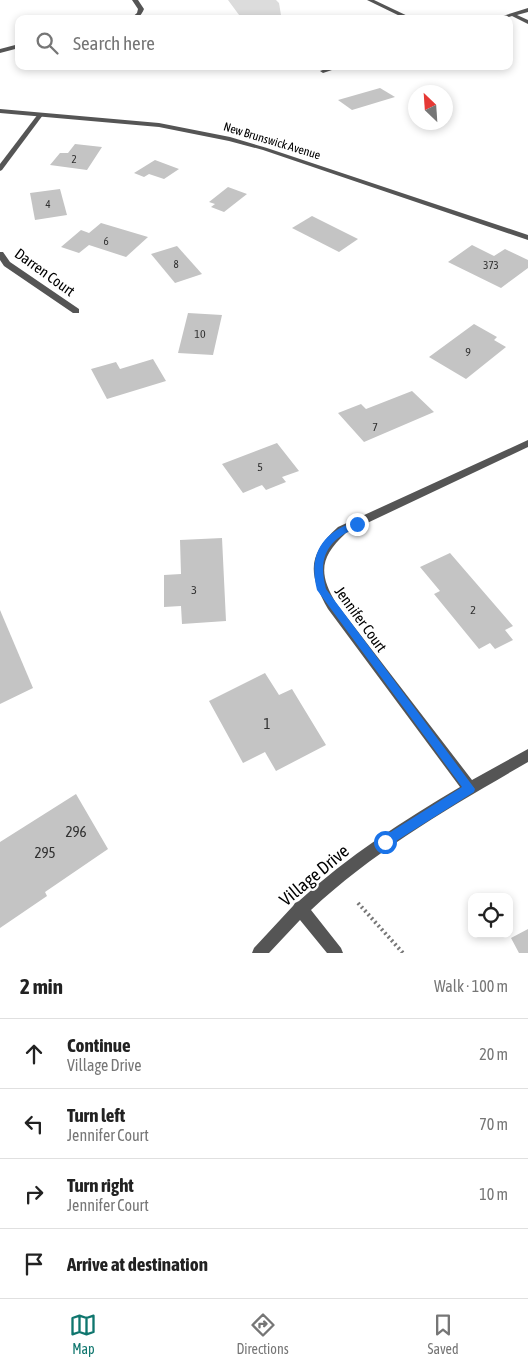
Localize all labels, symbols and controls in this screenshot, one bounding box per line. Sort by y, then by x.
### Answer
search box [15,15,513,70]
icon: search [33,29,61,57]
text: Search here [73,32,155,54]
north arrow [408,85,453,130]
street label: New Brunswick Avenue [222,120,322,162]
house number: 2 [71,153,77,165]
house number: 4 [45,198,51,210]
house number: 6 [103,235,109,247]
street label: Darren Court [12,245,78,299]
house number: 8 [173,258,179,270]
house number: 373 [483,259,499,271]
house number: 10 [194,327,206,341]
house number: 9 [465,345,471,359]
house number: 7 [372,420,378,434]
house number: 5 [257,460,263,474]
route end [346,513,369,536]
house number: 3 [191,583,197,597]
street label: Jennifer Court [332,583,390,655]
house number: 2 [470,603,476,617]
house number: 1 [263,715,271,732]
house number: 296 [65,823,87,840]
route start [374,831,397,854]
street label: Village Drive [275,840,353,910]
house number: 295 [34,844,56,861]
map controls [468,893,513,938]
button: locate [468,893,513,938]
text: 2 min [20,974,63,998]
text: Walk · 100 m [434,977,508,995]
text: Continue [67,1034,131,1056]
icon: ahead [20,1040,48,1068]
text: 20 m [479,1045,508,1063]
text: Village Drive [67,1056,142,1074]
text: Turn left [67,1104,125,1126]
icon: left [20,1110,48,1138]
text: 70 m [479,1115,508,1133]
text: Jennifer Court [67,1126,149,1144]
text: Turn right [67,1174,134,1196]
icon: right [20,1180,48,1208]
text: 10 m [479,1185,508,1203]
text: Jennifer Court [67,1196,149,1214]
icon: arrive [20,1250,48,1278]
text: Arrive at destination [67,1253,208,1275]
tab: Map [69,1311,97,1357]
tab: Directions [236,1311,289,1357]
tab: Saved [428,1311,459,1357]

